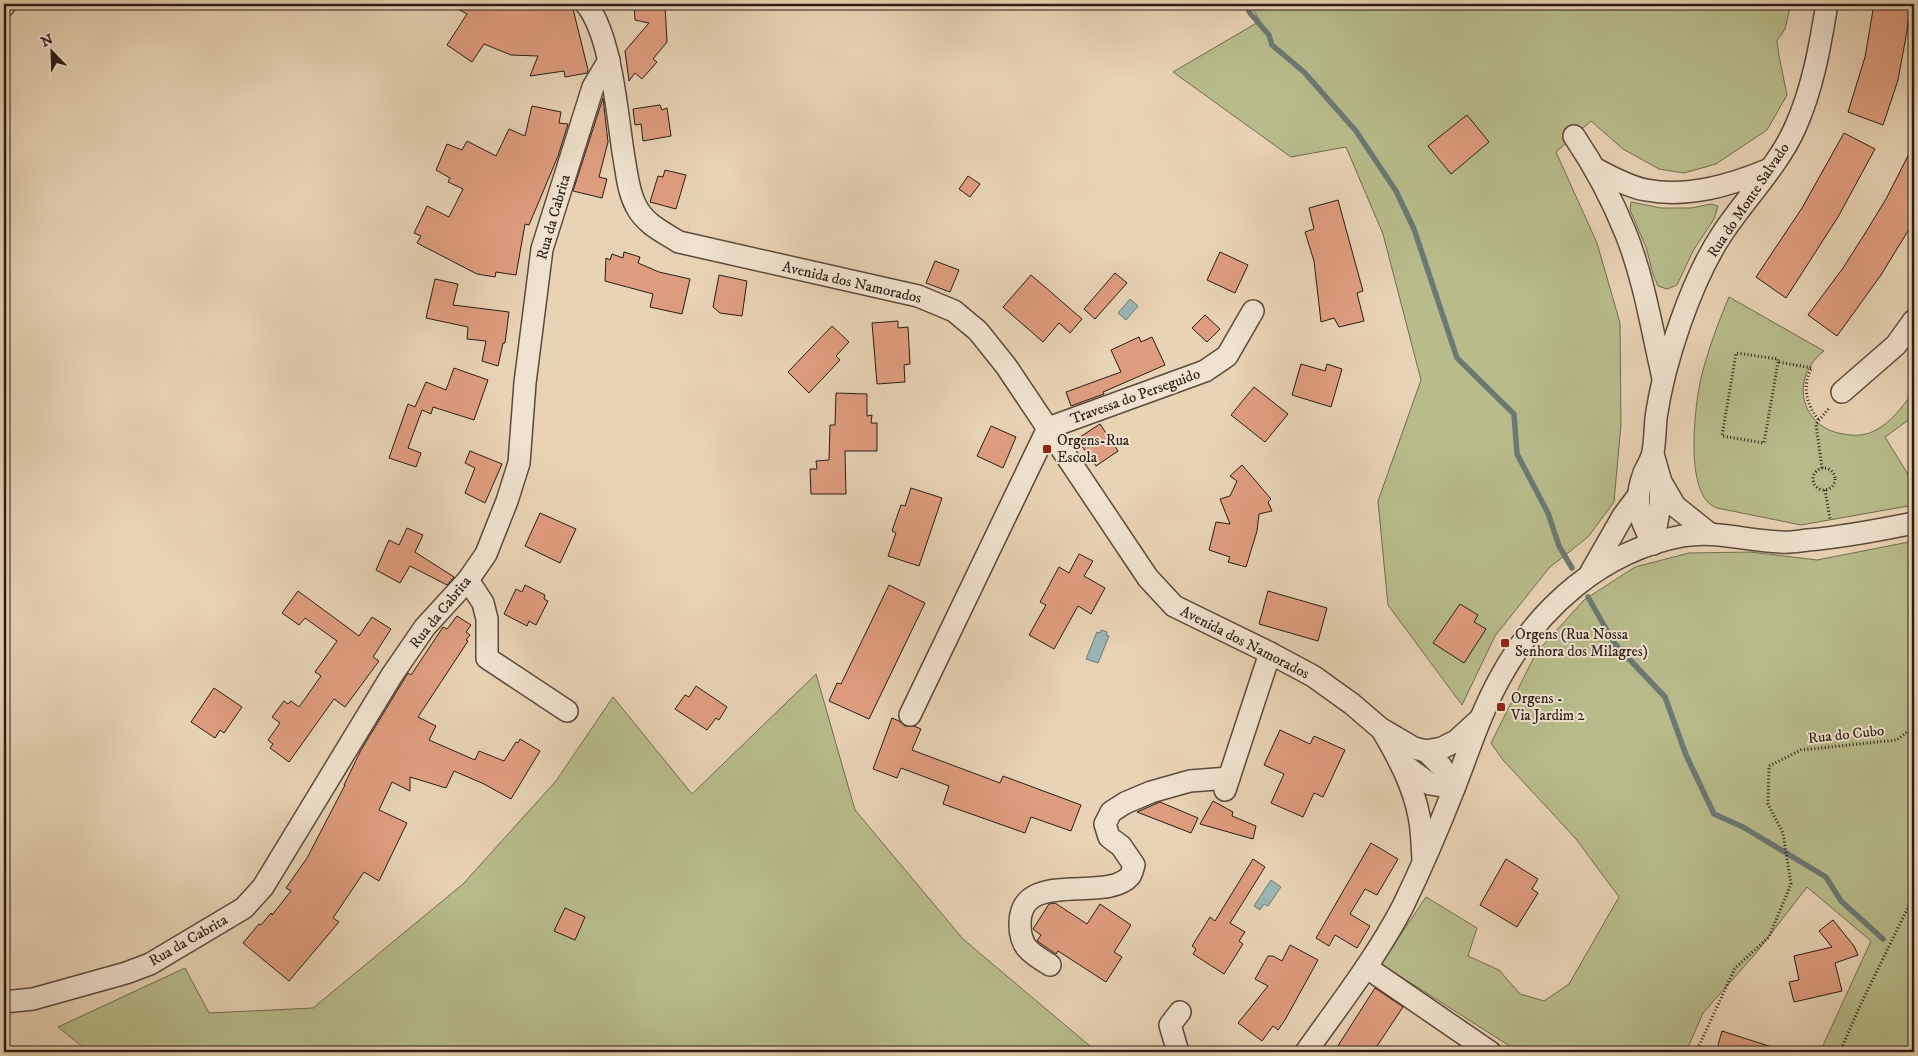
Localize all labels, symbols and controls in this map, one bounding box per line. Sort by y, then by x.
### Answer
north arrow [28,28,78,78]
text: N [39,30,57,51]
street label: Rua do Monte Salvado [1703,139,1794,261]
street label: Rua da Cabrita [532,172,575,262]
street label: Avenida dos Namorados [780,257,923,308]
street label: Travessa do Perseguido [1068,364,1203,429]
place label: Orgens-Rua Escola [1057,431,1130,467]
marker: Orgens-Rua Escola [1041,443,1053,455]
street label: Rua da Cabrita [405,572,476,652]
street label: Avenida dos Namorados [1177,602,1313,683]
place label: Orgens (Rua Nossa Senhora dos Milagres) [1515,625,1648,661]
marker: Orgens (Rua Nossa Senhora dos Milagres) [1499,637,1511,649]
place label: Orgens - Via Jardim 2 [1510,689,1585,725]
marker: Orgens - Via Jardim 2 [1495,701,1507,713]
street label: Rua do Cubo [1807,721,1885,748]
street label: Rua da Cabrita [145,910,232,971]

